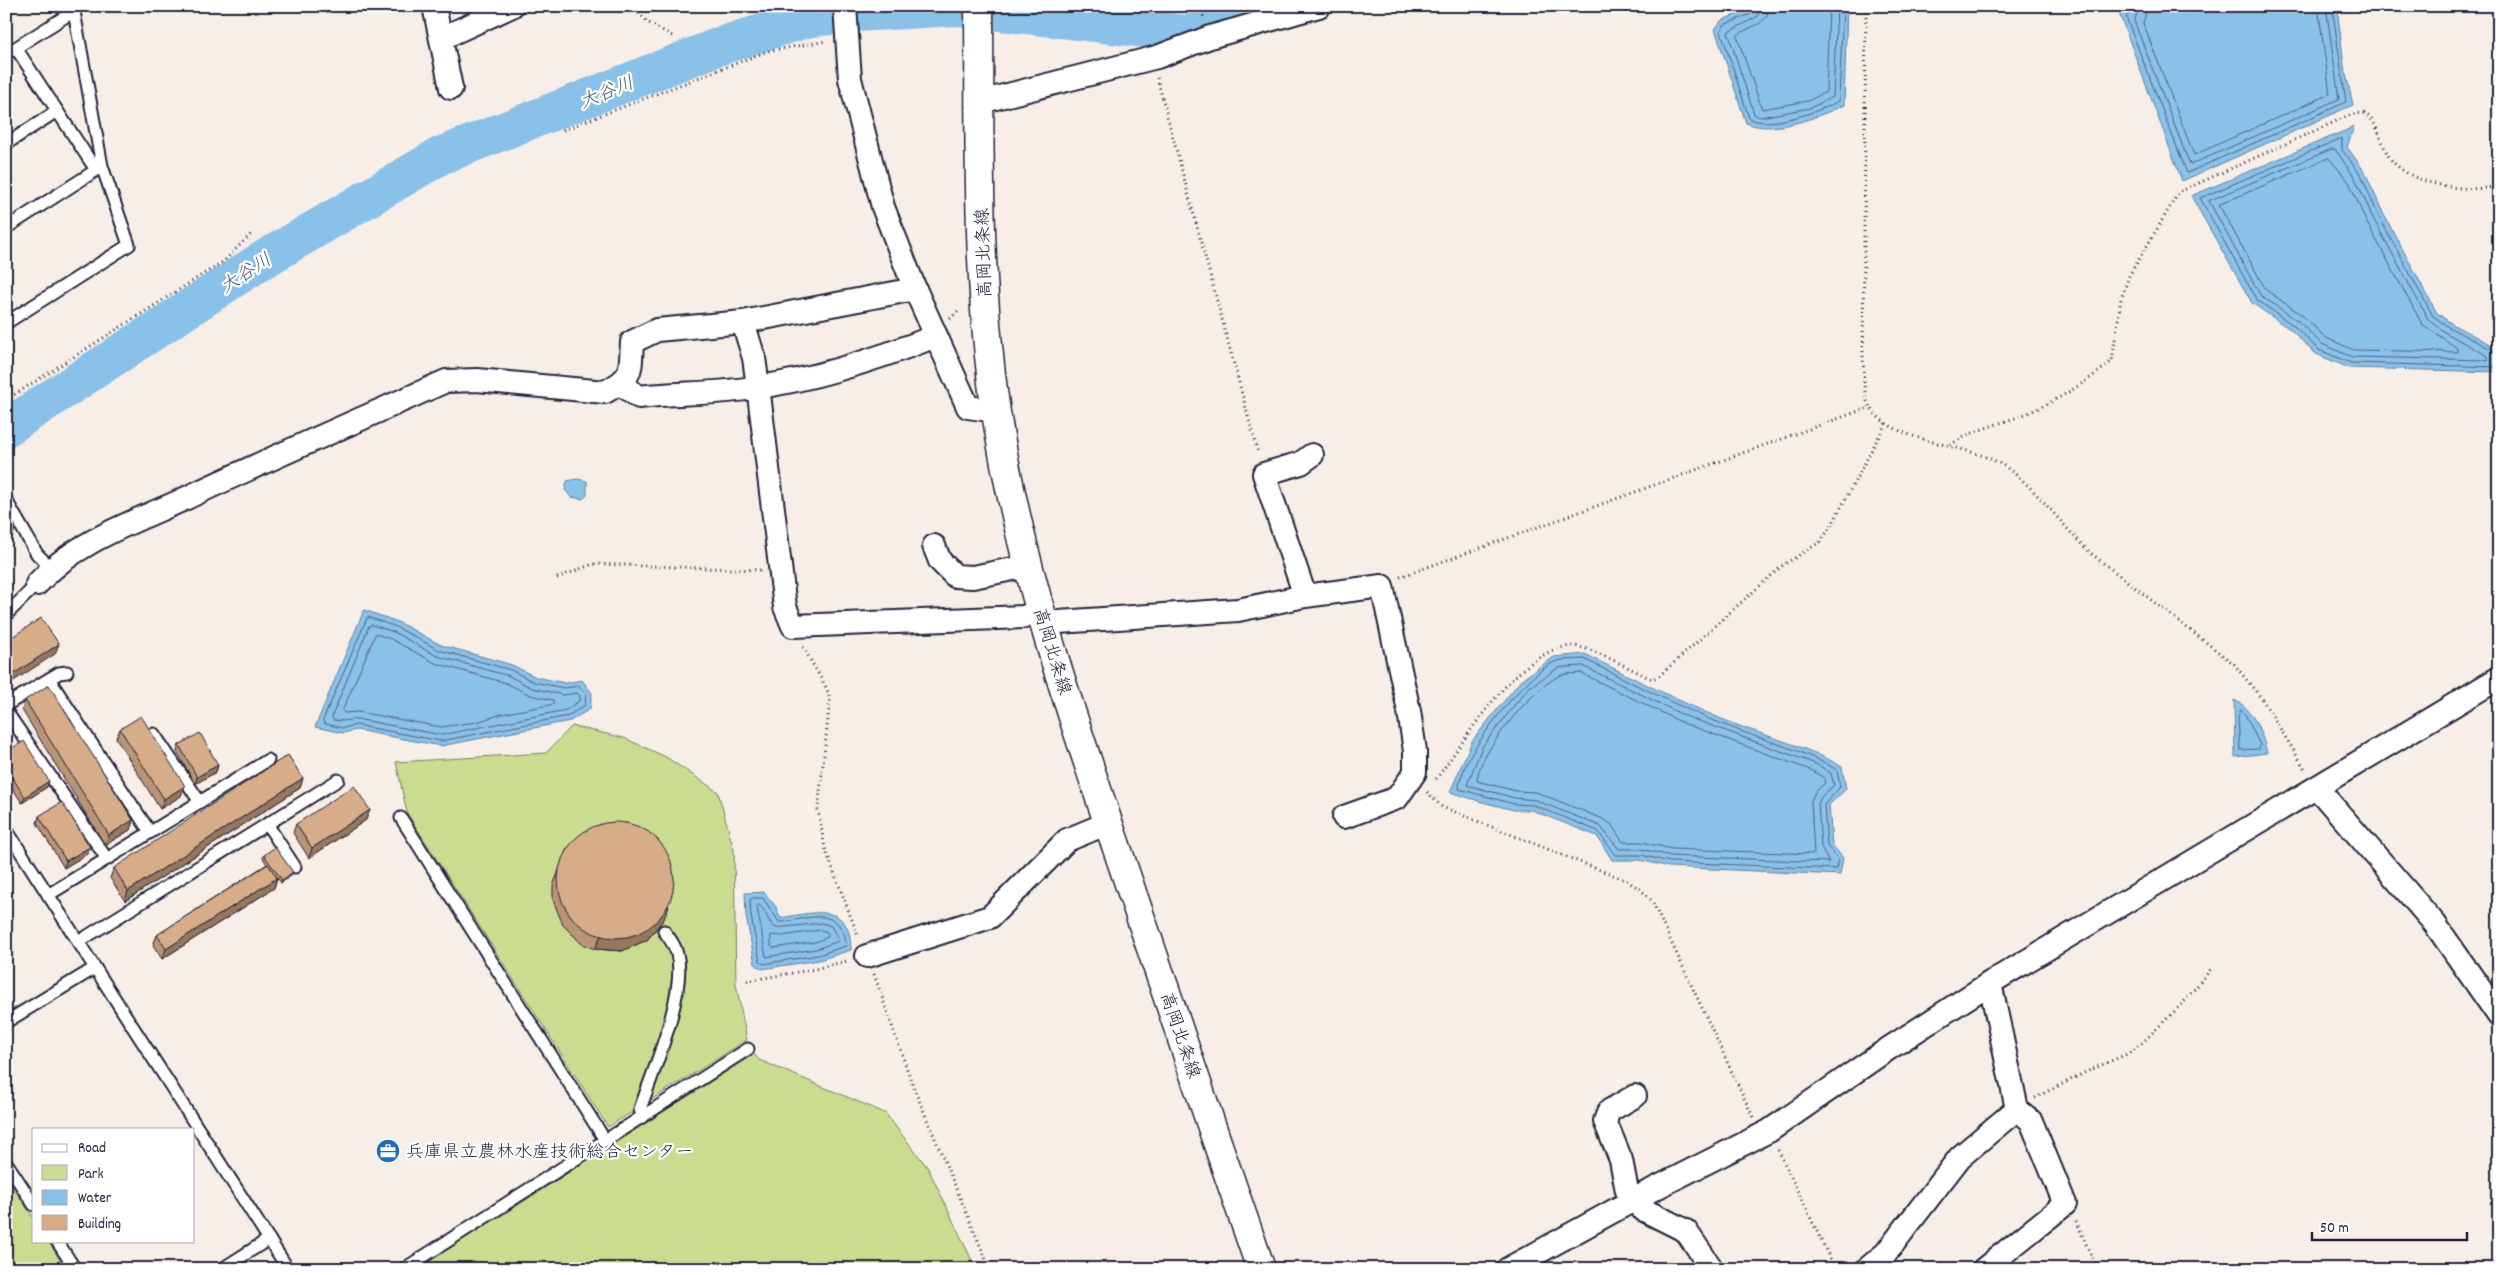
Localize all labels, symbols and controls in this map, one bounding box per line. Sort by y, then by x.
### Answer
water label: 大谷川 [576,71,639,117]
street label: 高岡北条線 [971,208,1000,298]
water label: 大谷川 [216,248,278,302]
street label: 高岡北条線 [1025,605,1076,698]
street label: 高岡北条線 [1152,989,1205,1082]
legend [32,1128,195,1242]
text: Road [78,1138,106,1160]
office icon: 兵庫県立農林水産技術総合センター [375,1138,401,1164]
place label: 兵庫県立農林水産技術総合センター [406,1141,693,1166]
text: Park [78,1164,104,1186]
text: Water [78,1188,112,1210]
scale bar [2312,1210,2468,1242]
text: Building [78,1214,121,1236]
text: 50 m [2320,1218,2349,1240]

